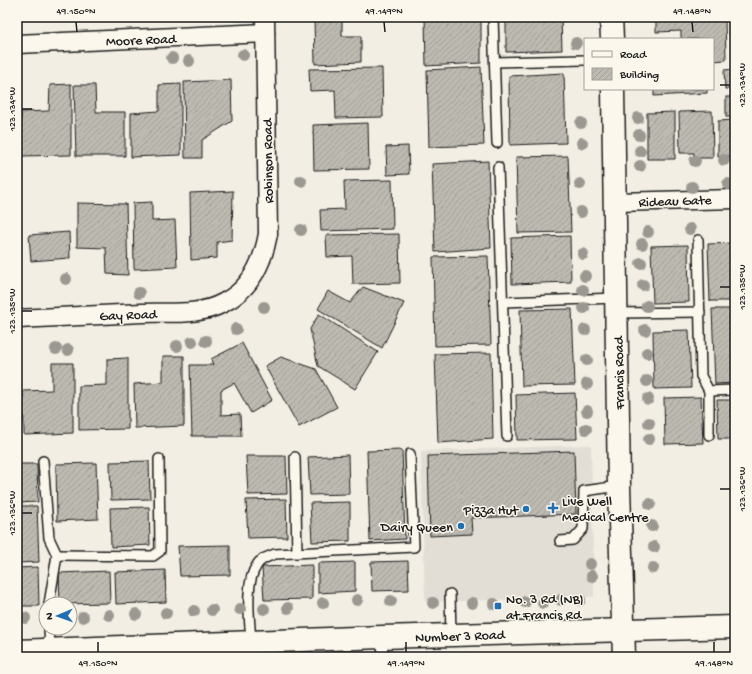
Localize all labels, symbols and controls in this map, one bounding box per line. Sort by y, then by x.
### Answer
text: 49.150°N [57,6,96,18]
text: 49.149°N [365,6,403,18]
text: 49.148°N [673,6,712,18]
street label: Moore Road [106,32,178,51]
legend [584,38,714,90]
text: Road [620,49,647,63]
text: 123.134°W [737,62,749,108]
text: Building [619,69,659,83]
text: 123.134°W [7,86,19,132]
street label: Robinson Road [260,117,279,203]
street label: Rideau Gate [638,193,713,212]
text: 123.135°W [737,264,749,310]
text: 123.135°W [7,288,19,334]
street label: Gay Road [99,307,159,326]
street label: Francis Road [611,334,630,411]
text: 123.136°W [737,466,749,512]
text: 123.136°W [7,490,19,536]
place label: Live Well Medical Centre [562,494,649,527]
marker: Live Well Medical Centre [547,502,559,514]
place label: Pizza Hut [463,503,519,520]
marker: Pizza Hut [521,504,531,514]
place label: Dairy Queen [380,520,453,537]
marker: Dairy Queen [456,521,466,531]
place label: No. 3 Rd (NB) at Francis Rd [506,592,584,625]
north arrow [38,596,78,636]
marker: No. 3 Rd (NB) at Francis Rd [493,601,503,611]
text: N [44,612,56,620]
street label: Number 3 Road [415,627,507,648]
text: 49.150°N [79,658,118,670]
text: 49.149°N [387,658,425,670]
text: 49.148°N [695,658,734,670]

